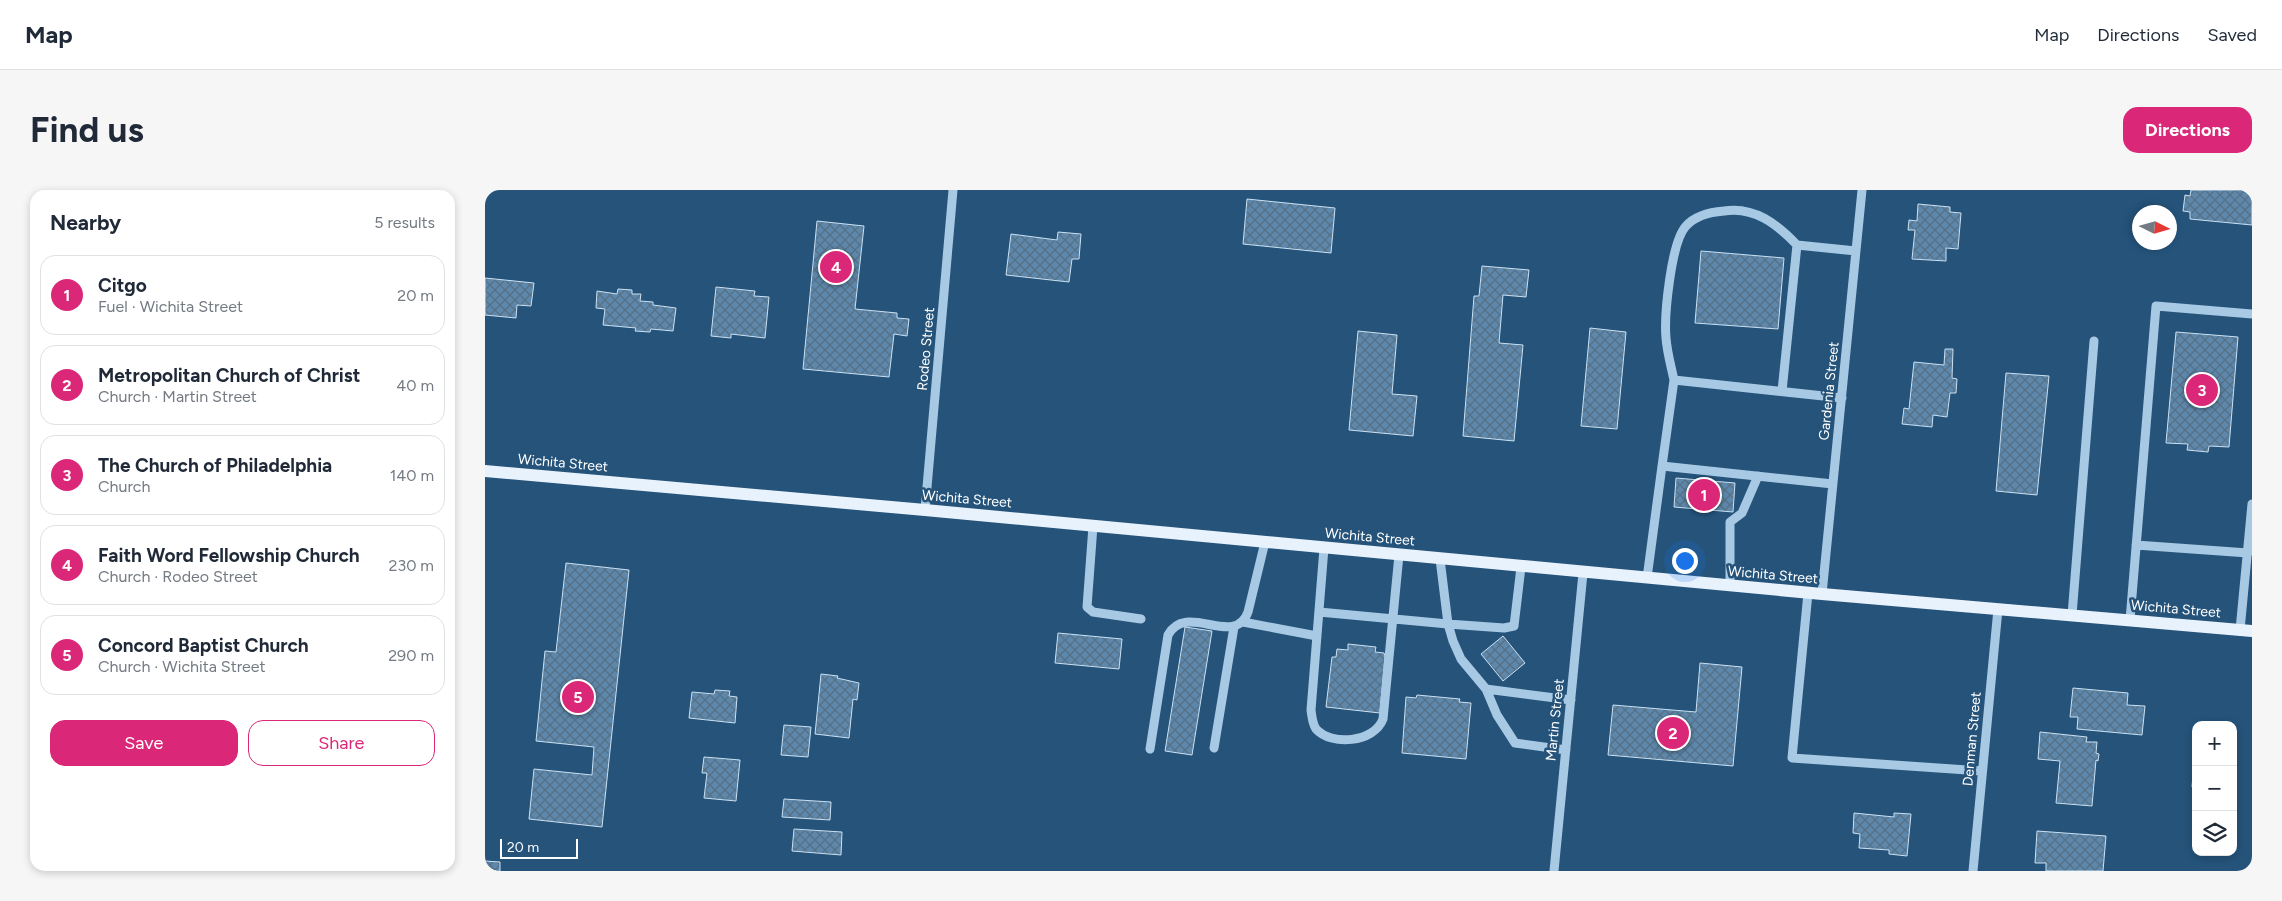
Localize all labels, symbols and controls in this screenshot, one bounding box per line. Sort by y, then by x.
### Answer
text: Map [25,20,73,49]
text: Map [2034,24,2069,46]
text: Directions [2097,24,2179,46]
text: Saved [2207,24,2257,46]
button: Directions [2123,107,2252,153]
text: Find us [30,109,144,151]
north arrow [2132,205,2177,250]
text: Nearby [50,210,121,235]
text: 5 results [374,213,435,232]
pin: 4 [820,248,852,286]
text: Citgo [98,274,147,297]
text: 1 [64,286,70,305]
text: 20 m [397,286,434,305]
text: Fuel · Wichita Street [98,297,243,316]
street label: Rodeo Street [914,307,938,391]
street label: Gardenia Street [1815,341,1843,441]
text: Metropolitan Church of Christ [98,364,360,387]
pin: 3 [2186,371,2218,409]
text: 2 [62,376,72,395]
text: 40 m [396,376,434,395]
text: Church · Martin Street [98,387,257,406]
street label: Wichita Street [517,451,609,475]
text: The Church of Philadelphia [98,454,332,477]
text: 3 [63,466,71,485]
text: 140 m [390,466,434,485]
pin: 1 [1688,476,1720,514]
text: Church [98,477,150,496]
street label: Wichita Street [921,487,1013,511]
street label: Wichita Street [1324,525,1416,549]
text: Faith Word Fellowship Church [98,544,360,567]
your location [1672,548,1698,574]
text: 4 [62,556,72,575]
text: 230 m [389,556,434,575]
street label: Wichita Street [1727,563,1819,587]
text: Church · Rodeo Street [98,567,258,586]
street label: Wichita Street [2130,597,2222,621]
text: Concord Baptist Church [98,634,309,657]
text: 5 [62,646,72,665]
text: 290 m [388,646,434,665]
text: Church · Wichita Street [98,657,266,676]
pin: 5 [562,678,594,716]
street label: Martin Street [1542,678,1568,762]
street label: Denman Street [1959,691,1985,787]
pin: 2 [1657,714,1689,752]
button: Save [50,720,238,766]
button: Share [248,720,435,766]
map controls [2192,721,2237,856]
button: + [2192,721,2237,766]
button: − [2192,766,2237,811]
button: layers [2192,811,2237,856]
scale bar [500,836,577,859]
text: 20 m [507,839,539,856]

